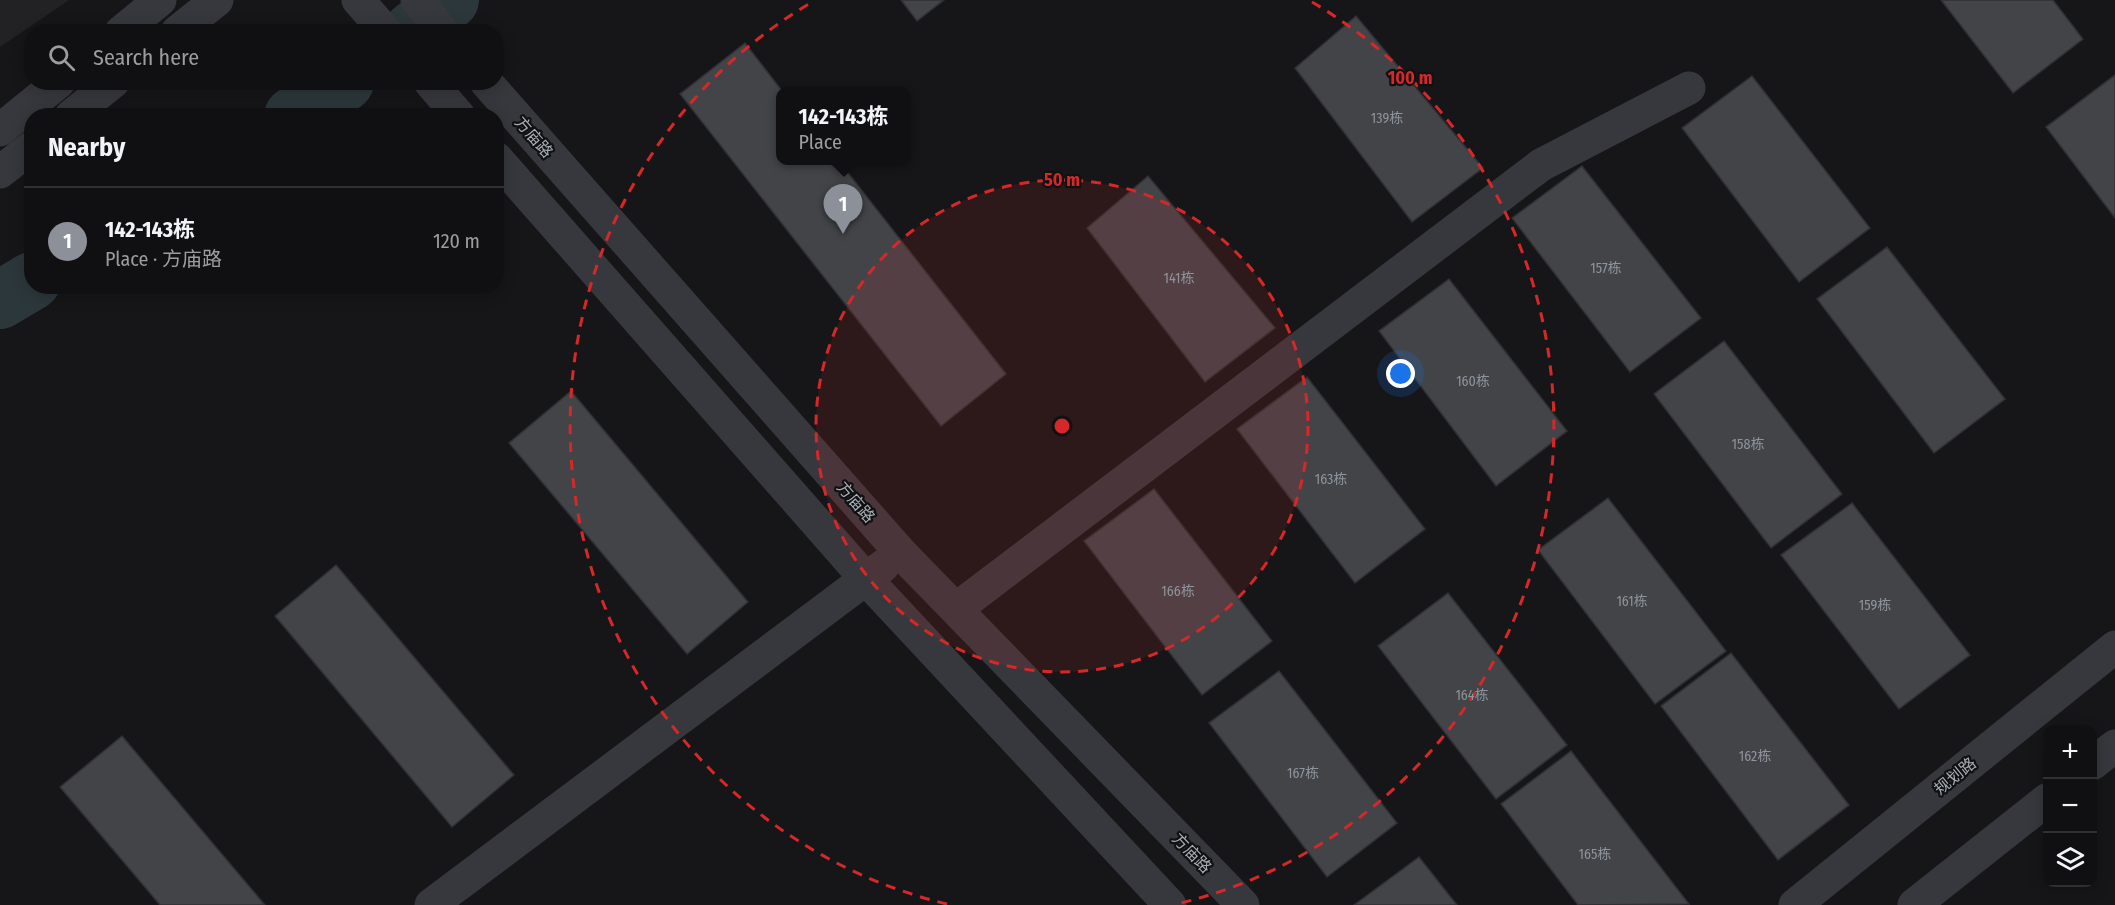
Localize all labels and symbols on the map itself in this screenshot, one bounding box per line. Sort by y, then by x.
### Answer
text: 100 m [1388,67,1432,89]
house number: 139栋 [1371,110,1403,127]
street label: 方庙路 [511,113,557,161]
text: 50 m [1044,169,1080,191]
pin: 1 [824,184,862,234]
house number: 157栋 [1590,260,1622,277]
house number: 141栋 [1164,270,1194,287]
your location [1386,359,1415,388]
house number: 160栋 [1456,373,1490,390]
centre of rings [1052,416,1072,436]
house number: 158栋 [1732,436,1764,453]
house number: 163栋 [1315,471,1347,488]
street label: 方庙路 [833,478,879,526]
house number: 166栋 [1161,583,1195,600]
house number: 161栋 [1616,593,1648,610]
house number: 159栋 [1859,597,1891,614]
house number: 164栋 [1455,687,1489,704]
house number: 162栋 [1739,748,1771,765]
street label: 规划路 [1930,754,1980,798]
house number: 167栋 [1287,765,1319,782]
street label: 方庙路 [1168,829,1216,877]
house number: 165栋 [1579,846,1611,863]

